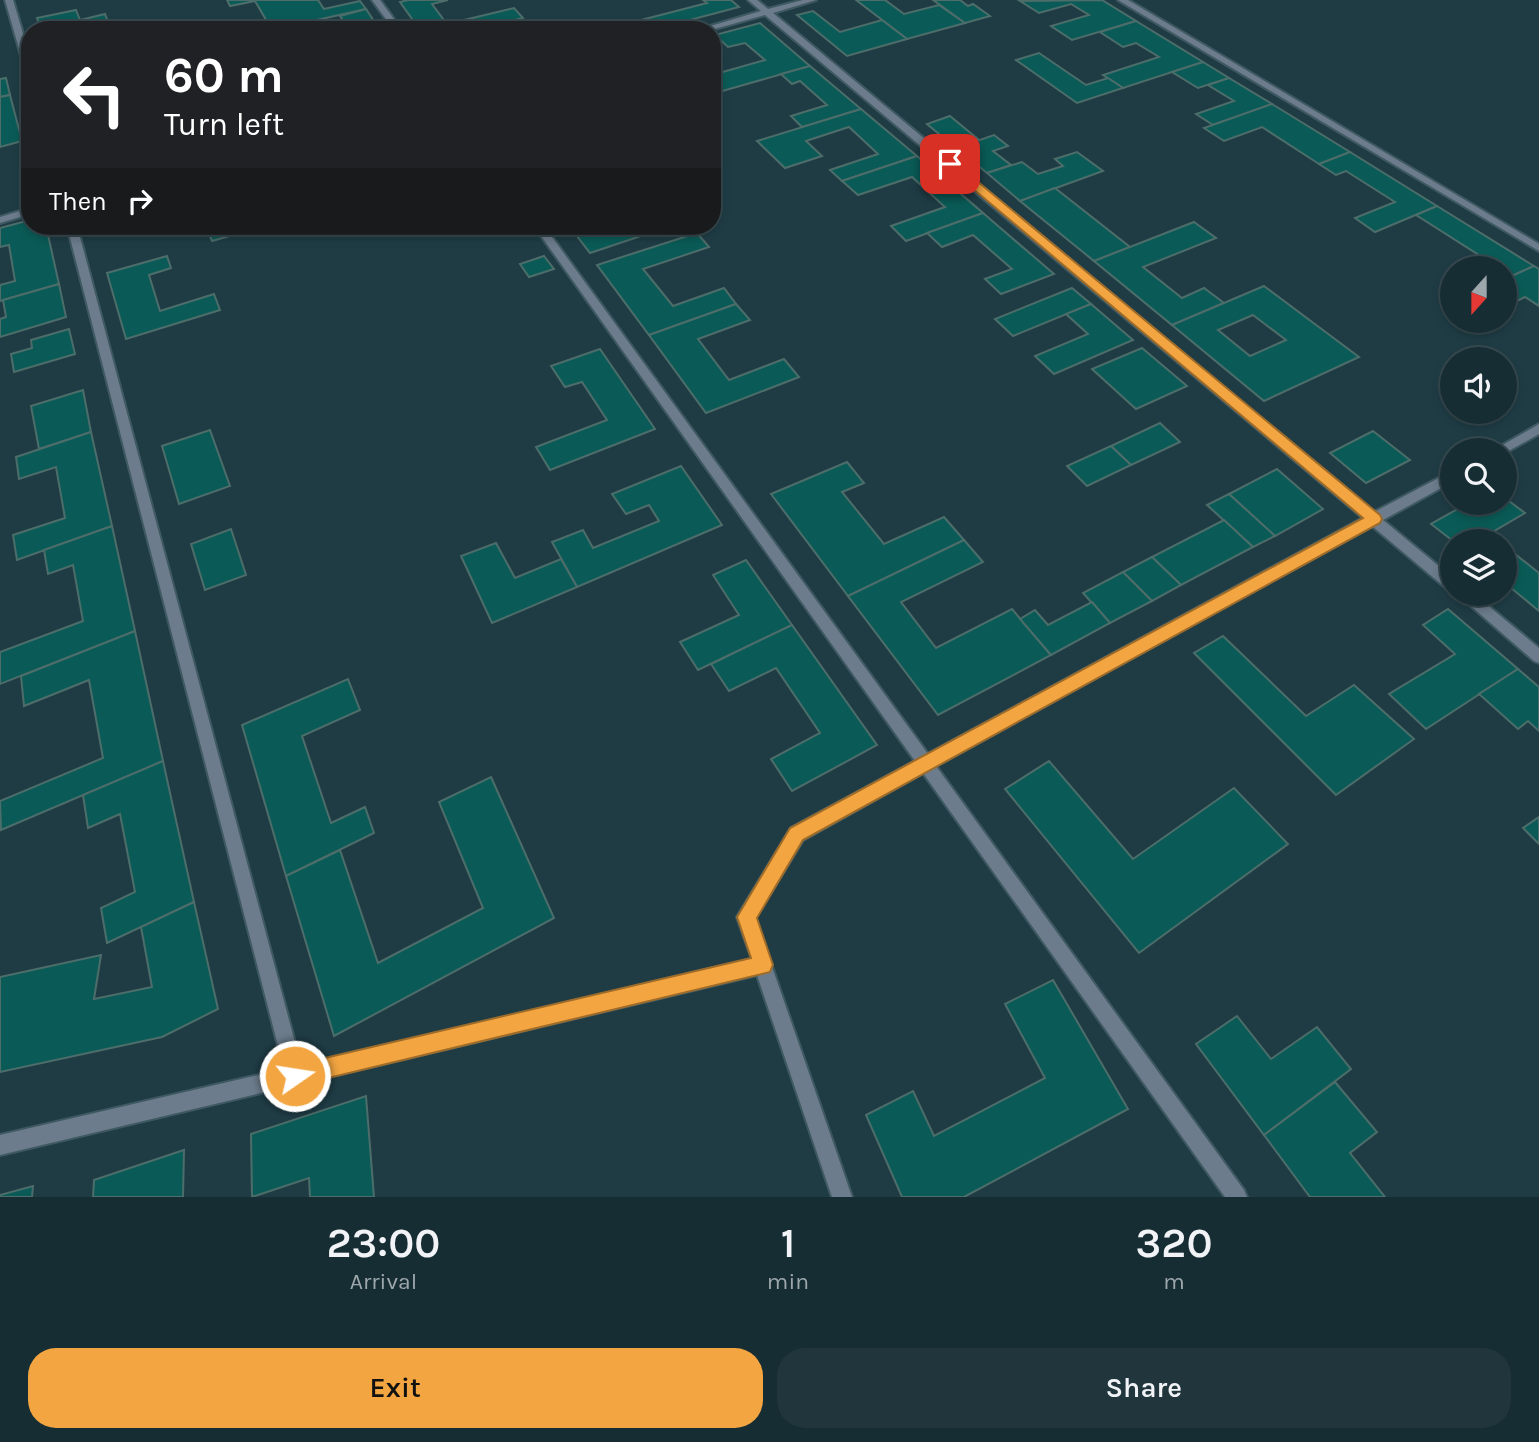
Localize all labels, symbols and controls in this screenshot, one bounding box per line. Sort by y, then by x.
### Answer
text: 60 m [164,47,284,104]
icon: left [49,49,140,140]
text: Turn left [164,106,284,143]
pin [920,134,980,194]
icon: arrive [931,145,969,183]
icon: right [121,182,159,220]
text: Then [49,186,107,217]
north arrow [1440,256,1517,332]
map controls [1440,256,1517,606]
button: sound [1440,347,1517,424]
button: search [1440,438,1517,515]
button: layers [1440,529,1517,606]
position arrow [258,1039,332,1113]
text: 23:00 [326,1218,440,1268]
text: 1 [781,1218,795,1268]
text: 320 [1136,1218,1213,1268]
text: Arrival [350,1268,417,1295]
text: min [767,1268,809,1295]
text: m [1163,1268,1185,1295]
button: Exit [28,1348,763,1428]
button: Share [777,1348,1511,1428]

